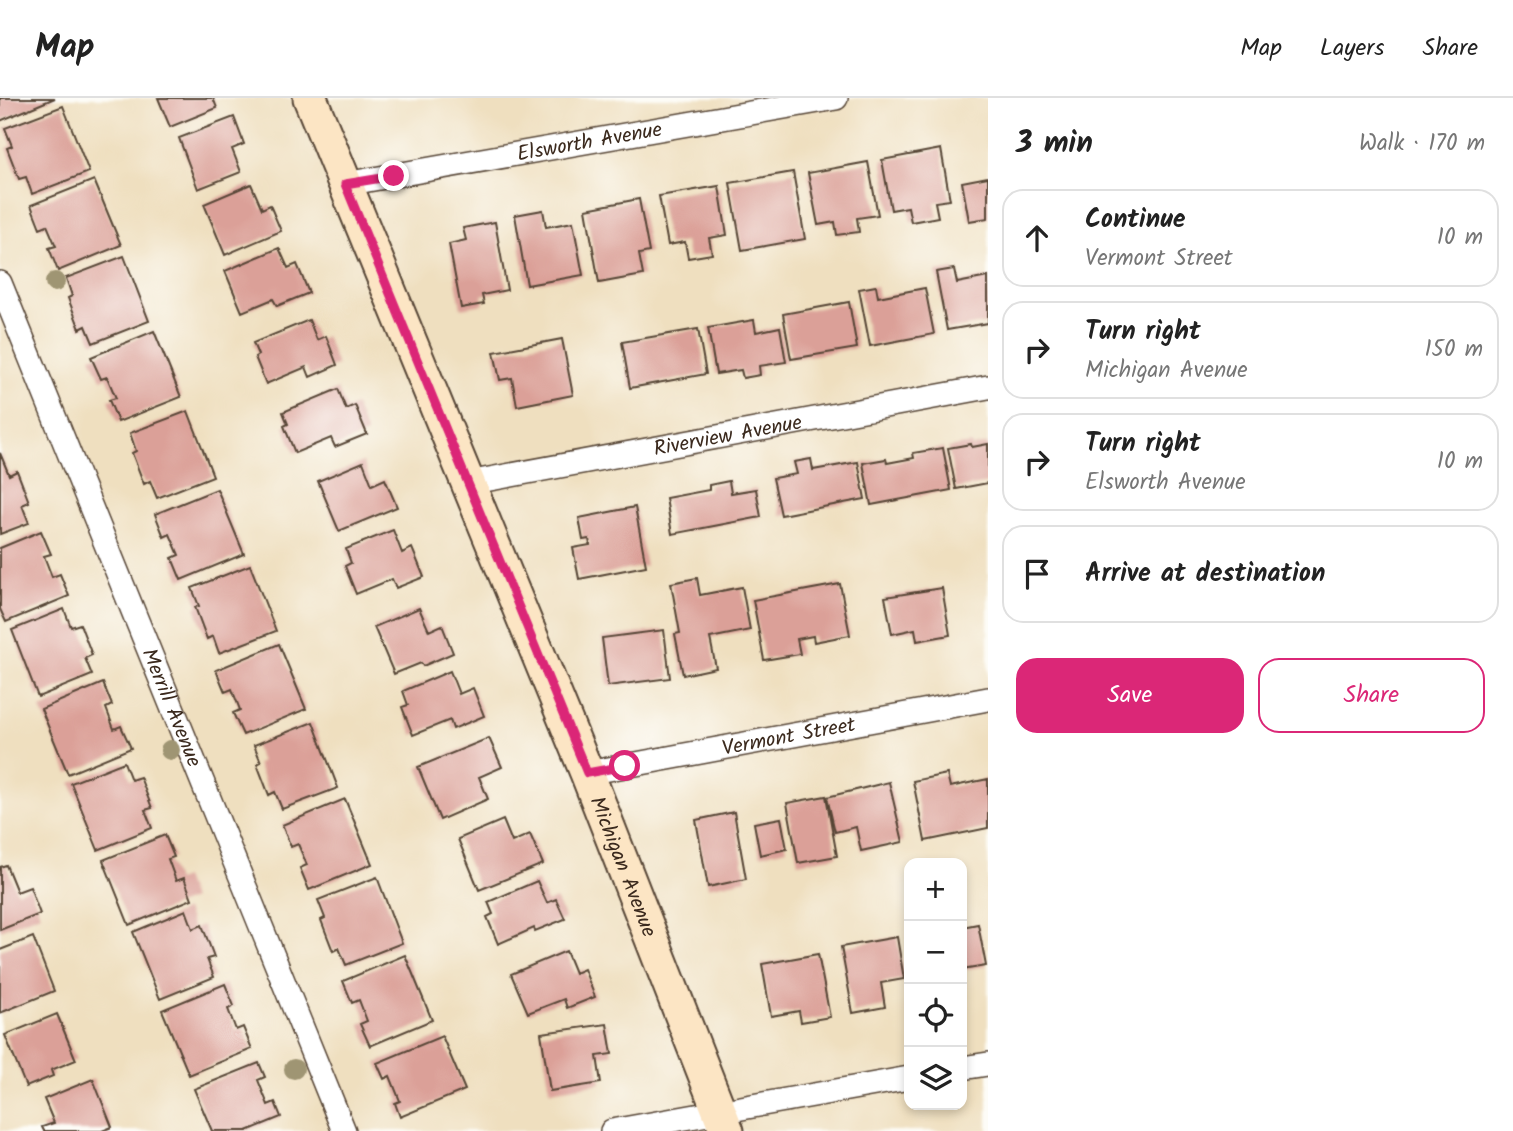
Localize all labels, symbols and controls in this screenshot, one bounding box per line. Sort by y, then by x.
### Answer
text: Map [35,22,95,75]
text: Map [1240,29,1282,68]
text: Layers [1320,29,1384,68]
text: Share [1422,29,1478,68]
street label: Elsworth Avenue [514,114,665,172]
text: 3 min [1016,120,1093,168]
text: Walk · 170 m [1359,126,1485,162]
route end [378,160,409,191]
text: Continue [1085,199,1186,241]
icon: ahead [1018,219,1056,257]
text: 10 m [1437,220,1483,256]
text: Vermont Street [1085,241,1233,277]
text: Turn right [1085,311,1201,353]
icon: right [1018,331,1056,369]
text: 150 m [1424,332,1483,368]
text: Michigan Avenue [1085,353,1248,389]
street label: Riverview Avenue [651,407,805,466]
text: Turn right [1085,423,1201,465]
icon: right [1018,443,1056,481]
text: 10 m [1437,444,1483,480]
text: Elsworth Avenue [1085,465,1246,501]
text: Arrive at destination [1085,553,1325,595]
icon: arrive [1018,555,1056,593]
street label: Merrill Avenue [132,644,210,773]
button: Save [1016,658,1244,733]
button: Share [1258,658,1485,733]
street label: Vermont Street [720,709,859,766]
route start [609,750,640,781]
street label: Michigan Avenue [580,792,665,943]
map controls [904,858,967,1110]
button: + [904,858,967,921]
button: − [904,921,967,984]
button: locate [904,984,967,1047]
button: layers [904,1047,967,1110]

